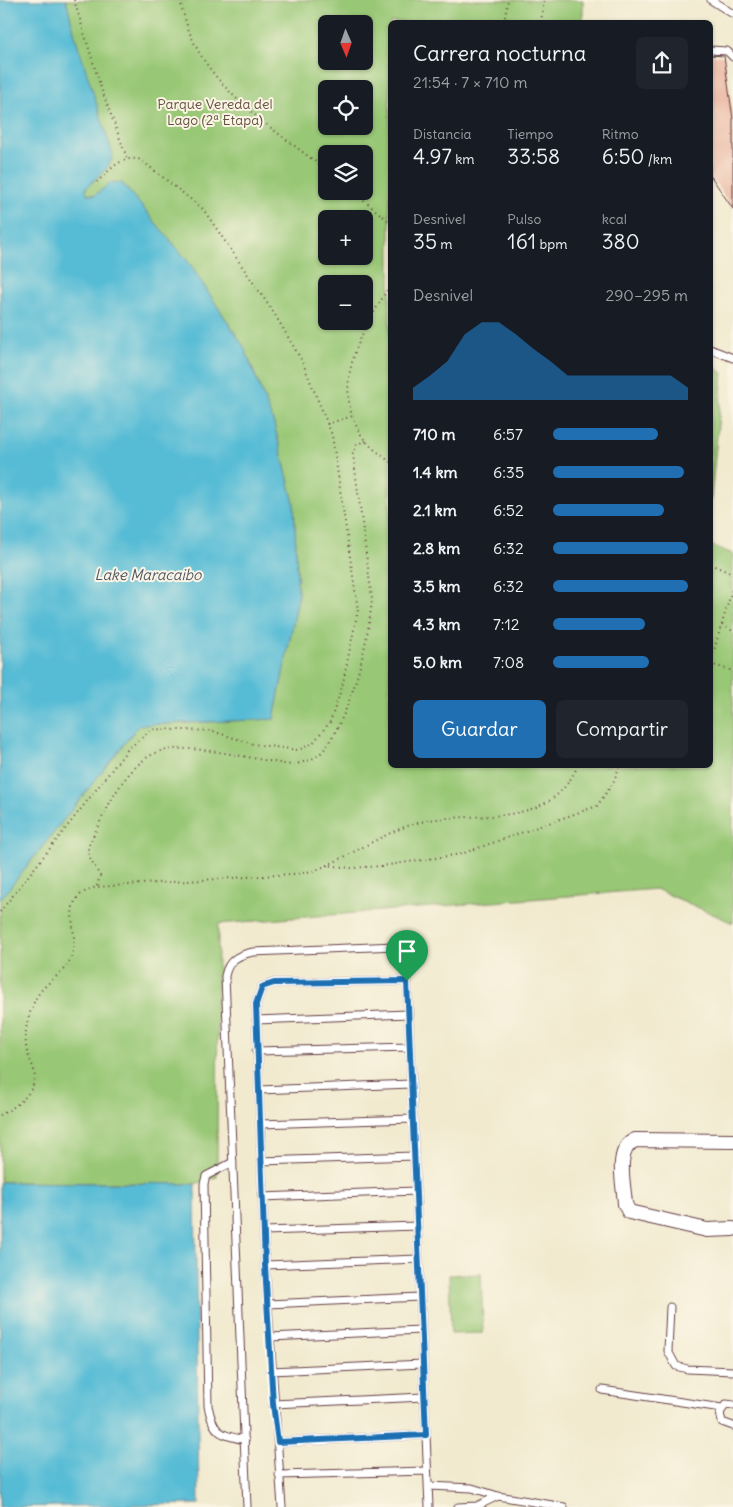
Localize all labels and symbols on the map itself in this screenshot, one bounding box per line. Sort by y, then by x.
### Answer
north arrow [318,15,372,70]
park label: Parque Vereda del Lago (2ª Etapa) [157,95,273,129]
water label: Lake Maracaibo [94,565,203,584]
pin [386,930,428,981]

